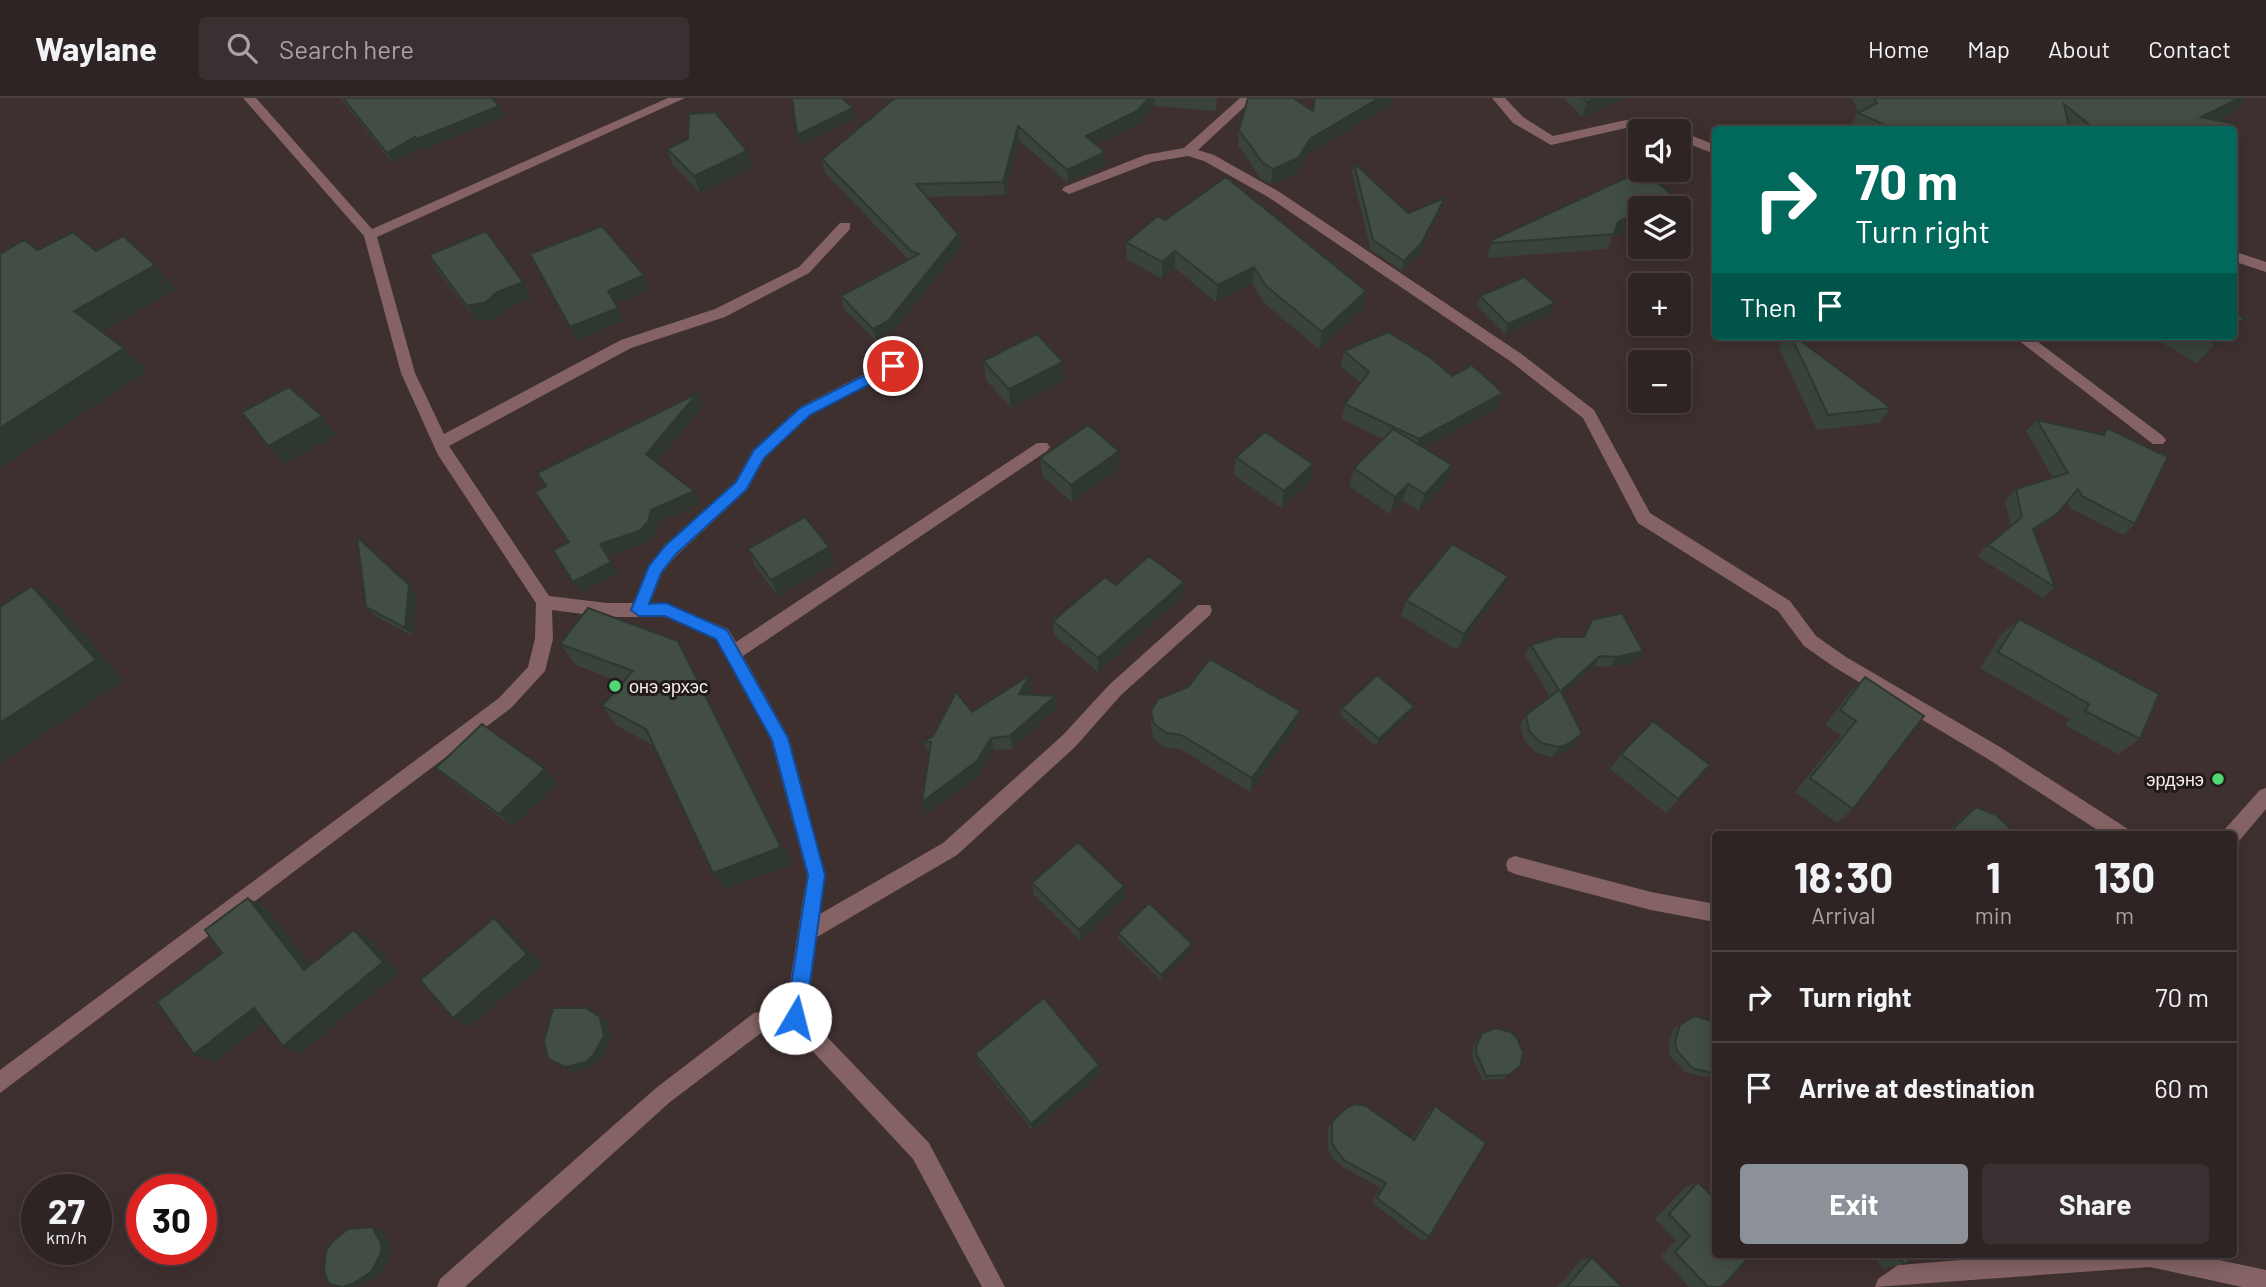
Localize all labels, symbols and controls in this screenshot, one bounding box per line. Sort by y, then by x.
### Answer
search box [199,17,689,80]
text: Waylane [35,28,157,68]
icon: search [223,29,261,67]
text: Search here [279,33,414,64]
text: Home [1868,34,1929,63]
text: Map [1967,34,2010,63]
text: About [2048,34,2110,63]
text: Contact [2148,34,2231,63]
map controls [1628,119,1691,413]
button: sound [1628,119,1691,182]
text: 70 m [1855,151,1958,210]
icon: right [1740,154,1831,245]
button: layers [1628,196,1691,259]
text: Turn right [1855,211,1990,249]
button: + [1628,273,1691,336]
icon: arrive [1811,287,1849,325]
text: Then [1740,291,1797,322]
pin [863,336,923,396]
icon: arrive [874,347,912,385]
button: − [1628,350,1691,413]
place label: онэ эрхэс [629,675,708,697]
marker: онэ эрхэс [607,678,623,694]
place label: эрдэнэ [2146,768,2204,790]
marker: эрдэнэ [2210,771,2226,787]
text: 18:30 [1794,851,1893,901]
text: 1 [1986,851,2001,901]
text: 130 [2094,851,2155,901]
text: Arrival [1811,901,1876,929]
text: min [1975,901,2012,929]
text: m [2115,901,2134,929]
icon: right [1740,978,1778,1016]
position arrow [758,981,832,1055]
text: Turn right [1799,981,1912,1012]
text: 70 m [2155,981,2209,1012]
icon: arrive [1740,1069,1778,1107]
text: Arrive at destination [1799,1072,2035,1103]
text: 60 m [2154,1072,2209,1103]
button: Exit [1740,1164,1968,1244]
button: Share [1982,1164,2209,1244]
speed limit sign: 30 [126,1174,217,1265]
text: 27 [48,1189,85,1231]
text: km/h [46,1226,87,1248]

